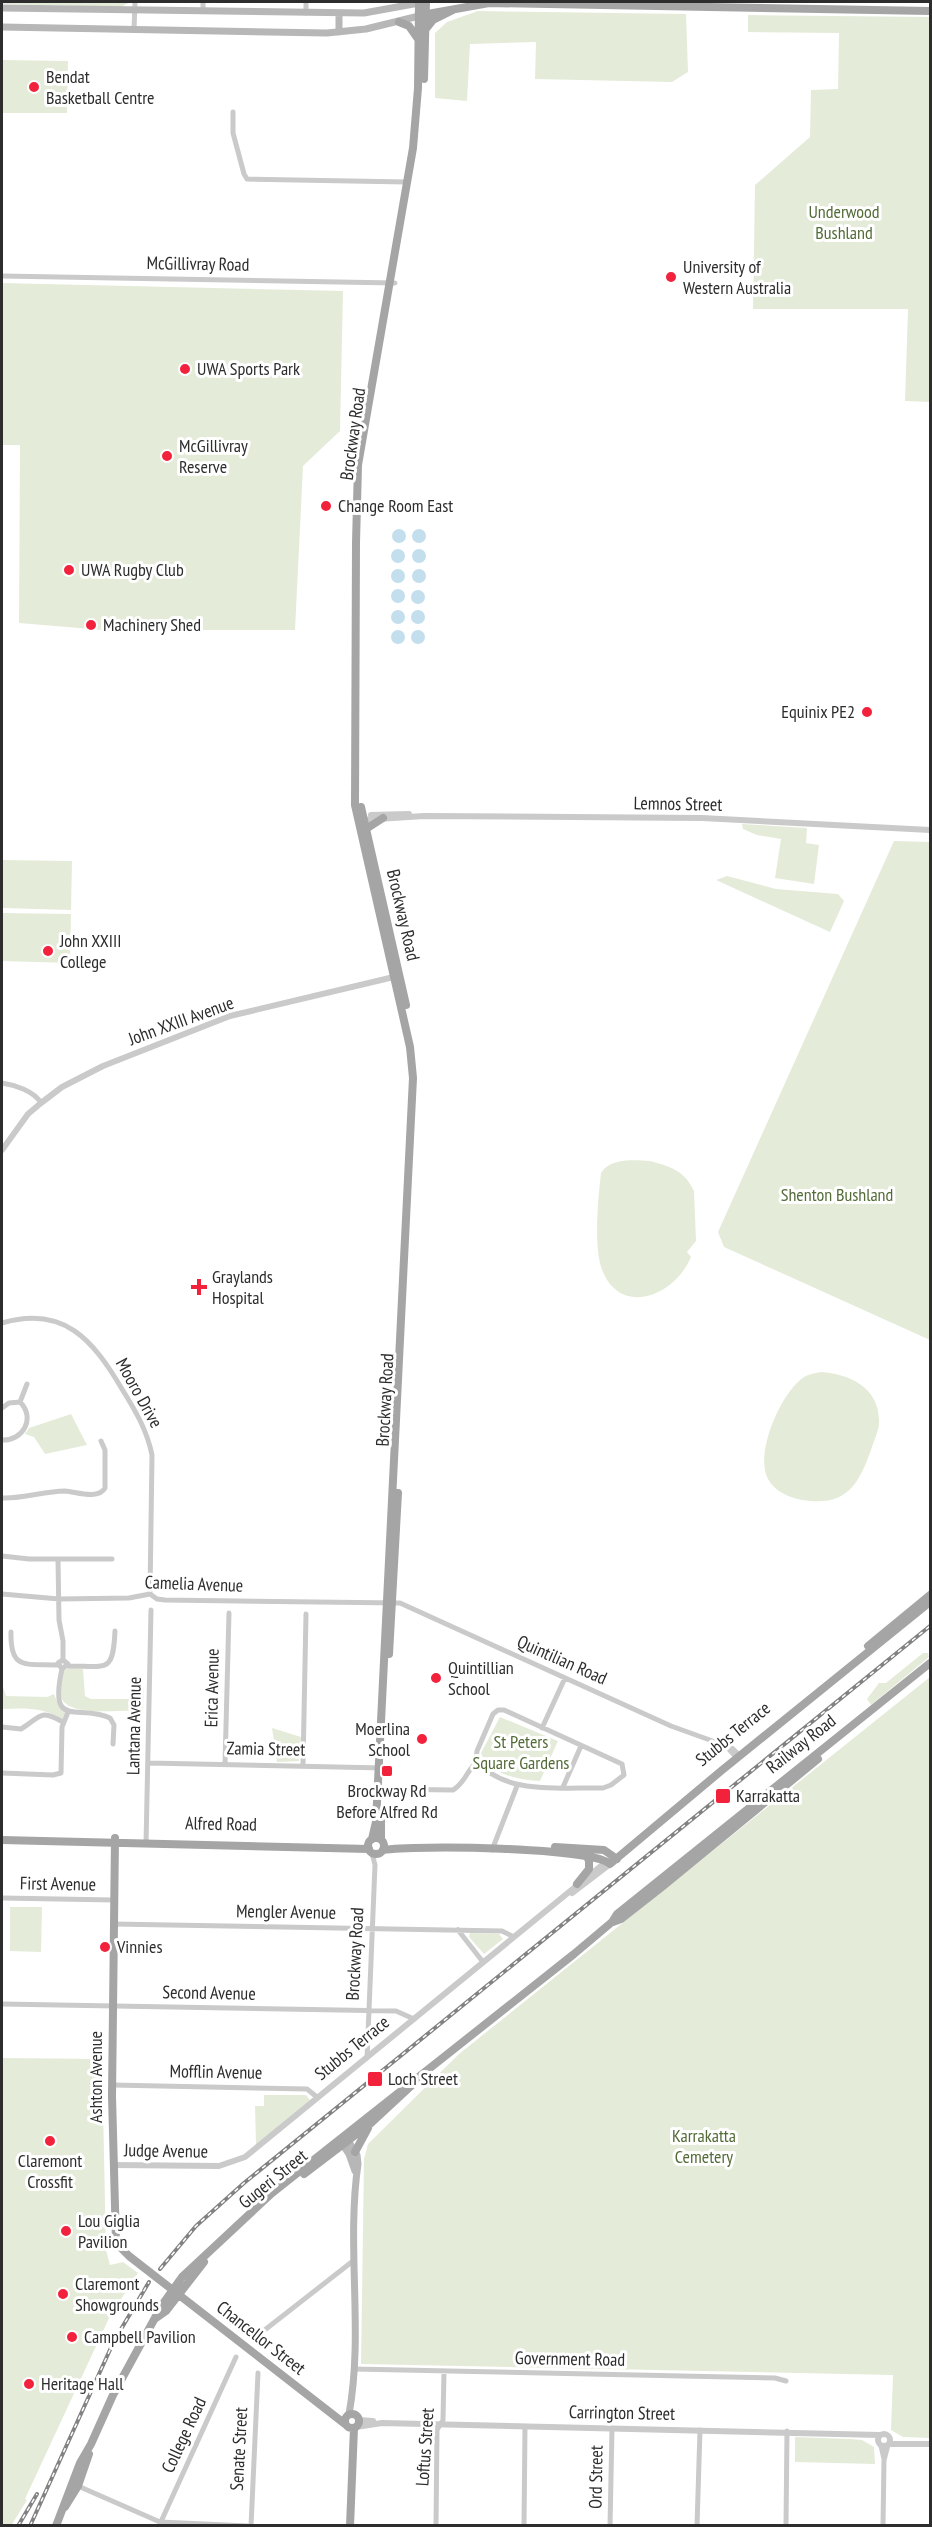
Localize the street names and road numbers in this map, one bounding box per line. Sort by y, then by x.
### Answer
street label: McGillivray Road [146,251,250,276]
street label: Brockway Road [335,386,370,482]
street label: Lemnos Street [633,791,723,816]
street label: Brockway Road [382,867,425,963]
street label: John XXIII Avenue [124,991,237,1051]
street label: Brockway Road [371,1353,398,1447]
street label: Mooro Drive [111,1354,168,1432]
street label: Camelia Avenue [144,1570,244,1597]
street label: Quintilian Road [514,1629,611,1690]
street label: Erica Avenue [199,1648,224,1728]
street label: Lantana Avenue [121,1677,146,1775]
street label: Stubbs Terrace [691,1696,775,1771]
street label: Railway Road [761,1709,840,1778]
street label: Zamia Street [226,1736,306,1761]
street label: Alfred Road [185,1811,257,1836]
street label: First Avenue [20,1871,96,1896]
street label: Mengler Avenue [236,1899,336,1924]
street label: Brockway Road [341,1907,368,2001]
street label: Second Avenue [162,1980,256,2005]
street label: Stubbs Terrace [310,2010,394,2085]
street label: Ashton Avenue [84,2031,107,2123]
street label: Mofflin Avenue [169,2059,263,2084]
street label: Judge Avenue [123,2138,208,2163]
street label: Gugeri Street [234,2144,312,2213]
street label: Chancellor Street [212,2296,311,2380]
street label: Government Road [515,2346,625,2371]
street label: College Road [156,2393,211,2476]
street label: Carrington Street [569,2400,675,2425]
street label: Senate Street [225,2407,252,2491]
street label: Loftus Street [410,2407,439,2487]
street label: Ord Street [583,2445,608,2509]

